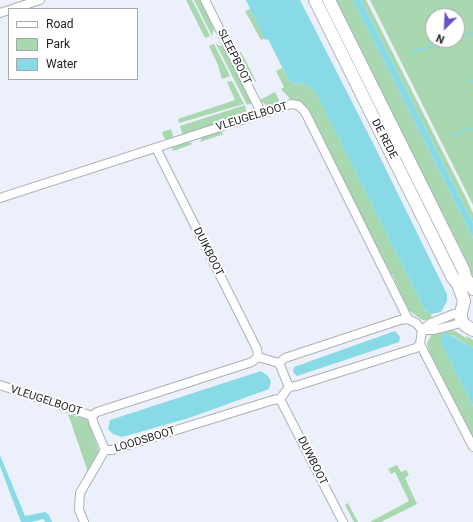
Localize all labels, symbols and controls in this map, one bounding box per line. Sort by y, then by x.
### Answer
legend [8,8,138,80]
north arrow [425,8,465,48]
text: Road [46,17,74,31]
street label: SLEEPBOOT [214,27,254,87]
text: N [434,31,447,46]
text: Park [46,37,70,51]
text: Water [46,57,77,71]
street label: VLEUGELBOOT [215,100,289,134]
street label: DE REDE [368,117,400,161]
street label: DUIKBOOT [190,226,226,278]
street label: VLEUGELBOOT [9,383,83,419]
street label: LOODSBOOT [113,424,177,456]
street label: DUWBOOT [294,435,330,487]

